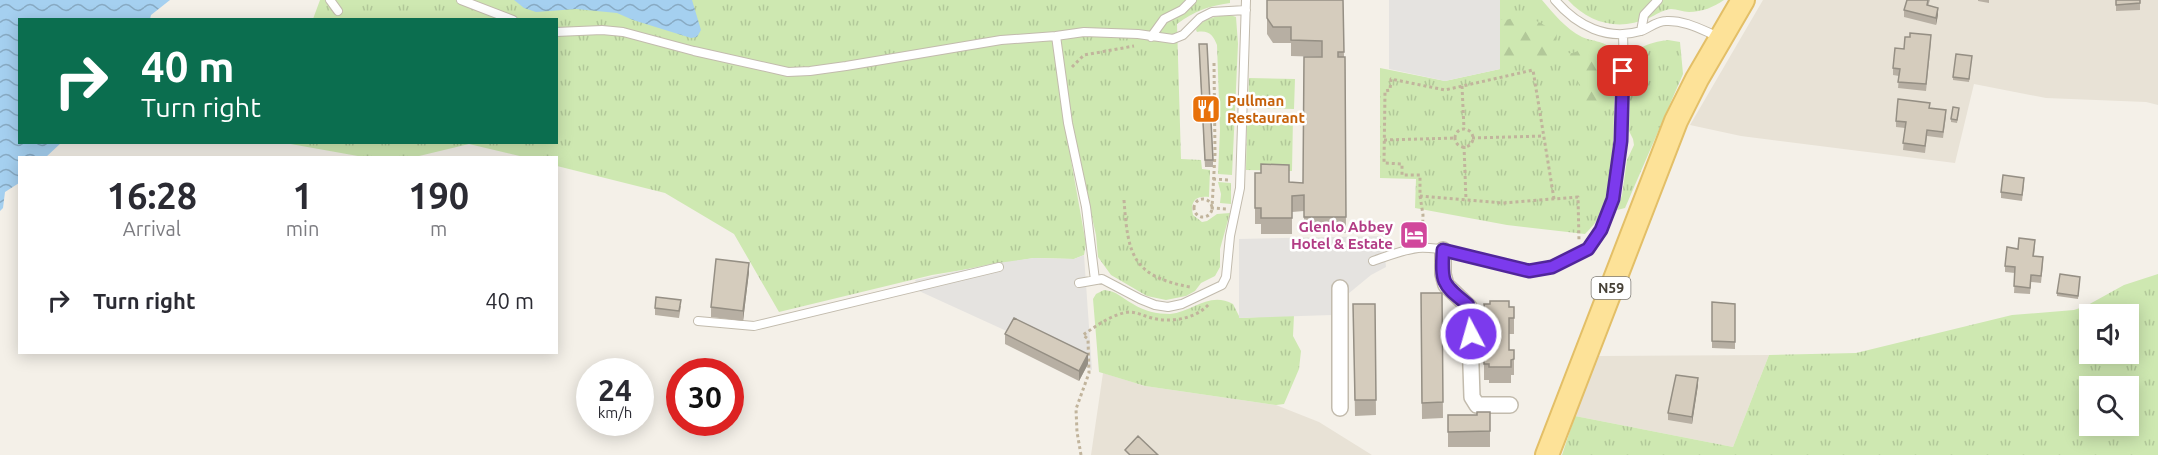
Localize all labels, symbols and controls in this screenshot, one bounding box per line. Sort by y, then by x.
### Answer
icon: right [42,42,120,120]
text: 40 m [141,43,235,90]
pin [1597,45,1648,96]
icon: arrive [1606,54,1639,87]
text: Turn right [141,92,261,122]
place label: Pullman Restaurant [1227,92,1305,126]
restaurant icon: Pullman Restaurant [1190,93,1222,125]
text: 16:28 [107,175,197,216]
text: 1 [292,175,313,216]
text: 190 [408,175,469,216]
text: Arrival [123,217,181,240]
text: min [286,217,319,240]
text: m [430,217,447,240]
place label: Glenlo Abbey Hotel & Estate [1291,218,1393,252]
hotel icon: Glenlo Abbey Hotel & Estate [1398,219,1430,251]
road number: N59 [1592,277,1630,299]
icon: right [42,284,75,317]
text: Turn right [93,288,195,313]
text: 40 m [485,288,534,313]
position arrow [1439,302,1503,366]
map controls [2079,304,2139,436]
button: sound [2079,304,2139,364]
speed limit sign: 30 [666,358,744,436]
text: 24 [598,373,632,407]
button: search [2079,376,2139,436]
text: km/h [598,404,632,421]

